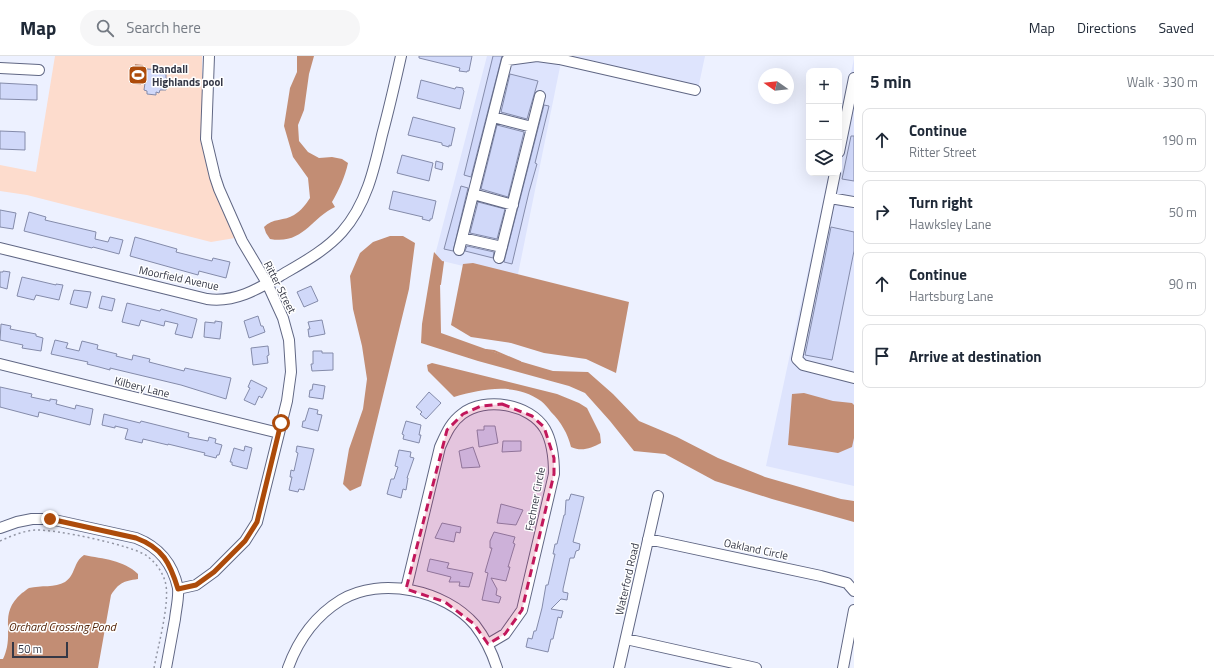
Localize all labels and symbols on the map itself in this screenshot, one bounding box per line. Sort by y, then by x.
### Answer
place label: Randall Highlands pool [152,61,223,90]
sports icon: Randall Highlands pool [127,64,149,86]
north arrow [758,68,794,104]
street label: Ritter Street [260,258,300,316]
street label: Moorfield Avenue [138,262,221,294]
street label: Kilbery Lane [113,372,172,402]
route start [272,414,290,432]
street label: Fechner Circle [521,465,549,532]
route end [41,510,59,528]
street label: Oakland Circle [722,534,790,564]
street label: Waterford Road [611,541,643,617]
water label: Orchard Crossing Pond [8,617,118,636]
scale bar [12,640,68,659]

